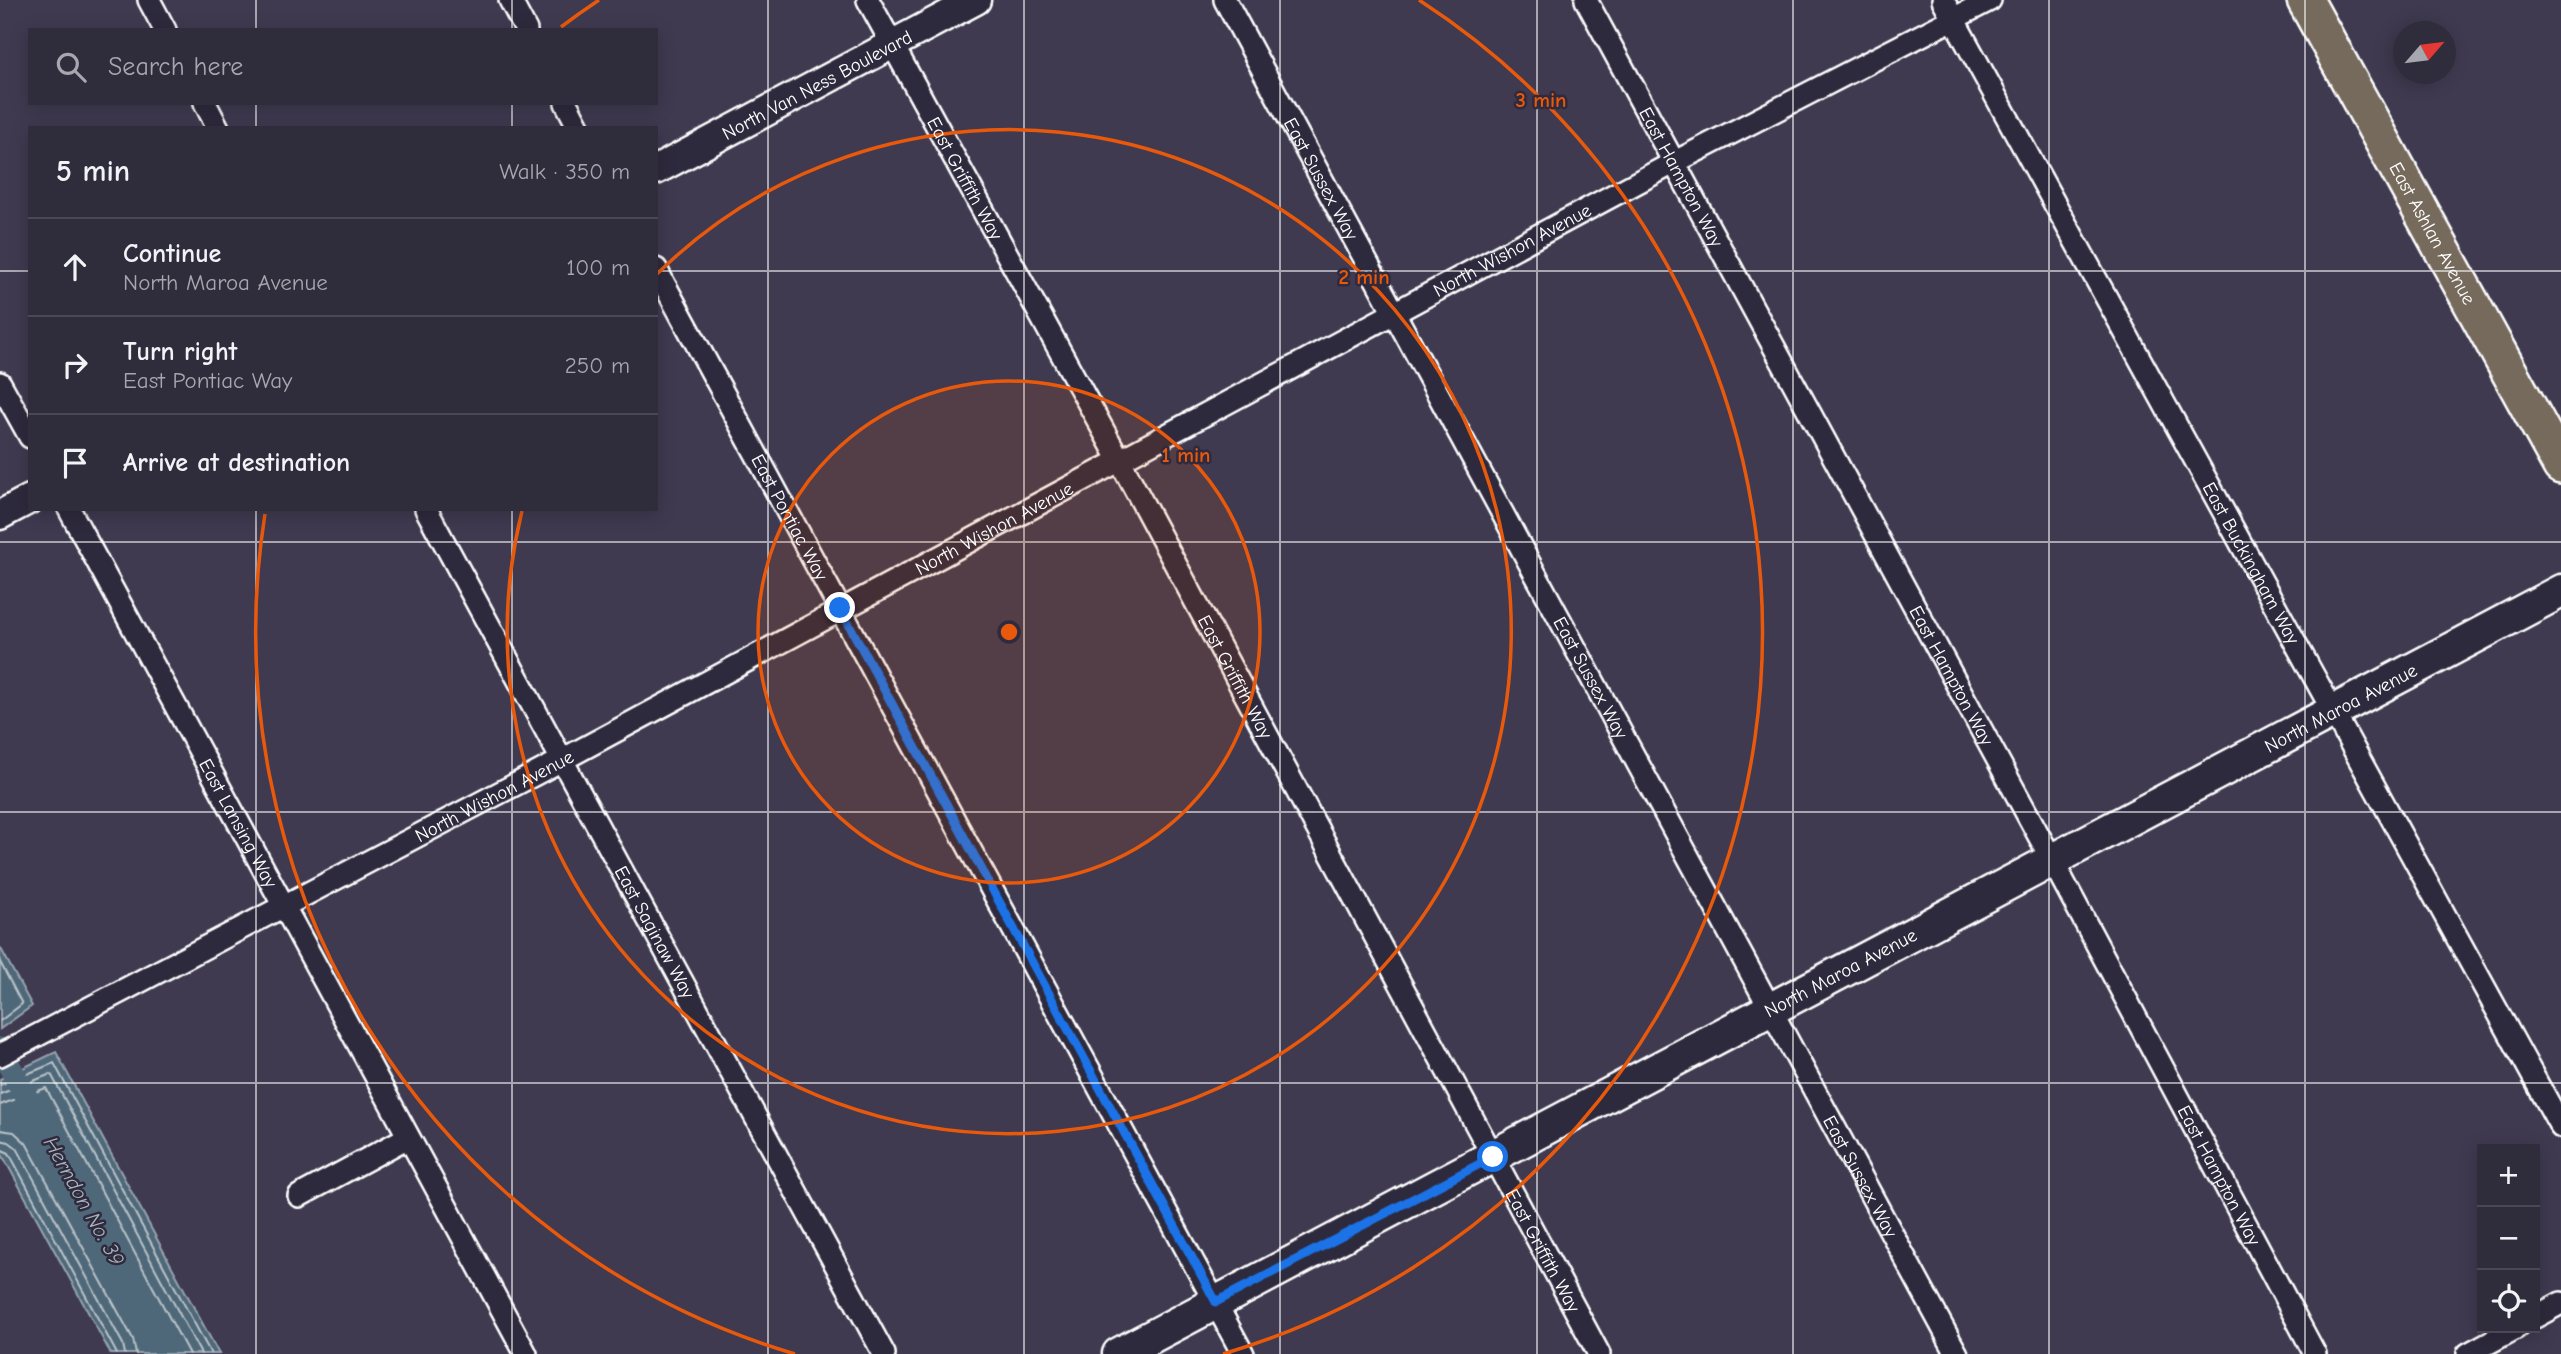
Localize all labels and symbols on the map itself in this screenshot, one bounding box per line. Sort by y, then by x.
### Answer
north arrow [2393,21,2456,84]
street label: North Van Ness Boulevard [719,26,916,145]
text: 3 min [1515,88,1567,112]
street label: East Hampton Way [1634,104,1728,251]
street label: East Griffith Way [922,113,1007,244]
street label: East Sussex Way [1279,114,1363,244]
street label: East Ashlan Avenue [2384,159,2480,309]
street label: North Wishon Avenue [1430,199,1595,302]
text: 2 min [1338,265,1390,289]
text: 1 min [1162,443,1210,467]
street label: East Pontiac Way [746,451,833,585]
street label: North Wishon Avenue [912,478,1077,580]
street label: East Buckingham Way [2198,479,2304,649]
route end [824,592,855,623]
street label: East Hampton Way [1904,602,1998,750]
street label: East Griffith Way [1193,611,1277,743]
street label: East Sussex Way [1548,613,1632,743]
centre of rings [997,620,1021,644]
street label: North Maroa Avenue [2261,659,2421,758]
street label: North Wishon Avenue [412,746,578,847]
street label: East Lansing Way [194,755,282,892]
street label: East Saginaw Way [610,862,699,1003]
street label: North Maroa Avenue [1761,924,1921,1023]
street label: East Hampton Way [2173,1102,2265,1250]
street label: East Sussex Way [1818,1112,1902,1242]
water label: Herndon No. 39 [39,1132,129,1270]
route start [1477,1141,1508,1172]
street label: East Griffith Way [1500,1185,1585,1317]

